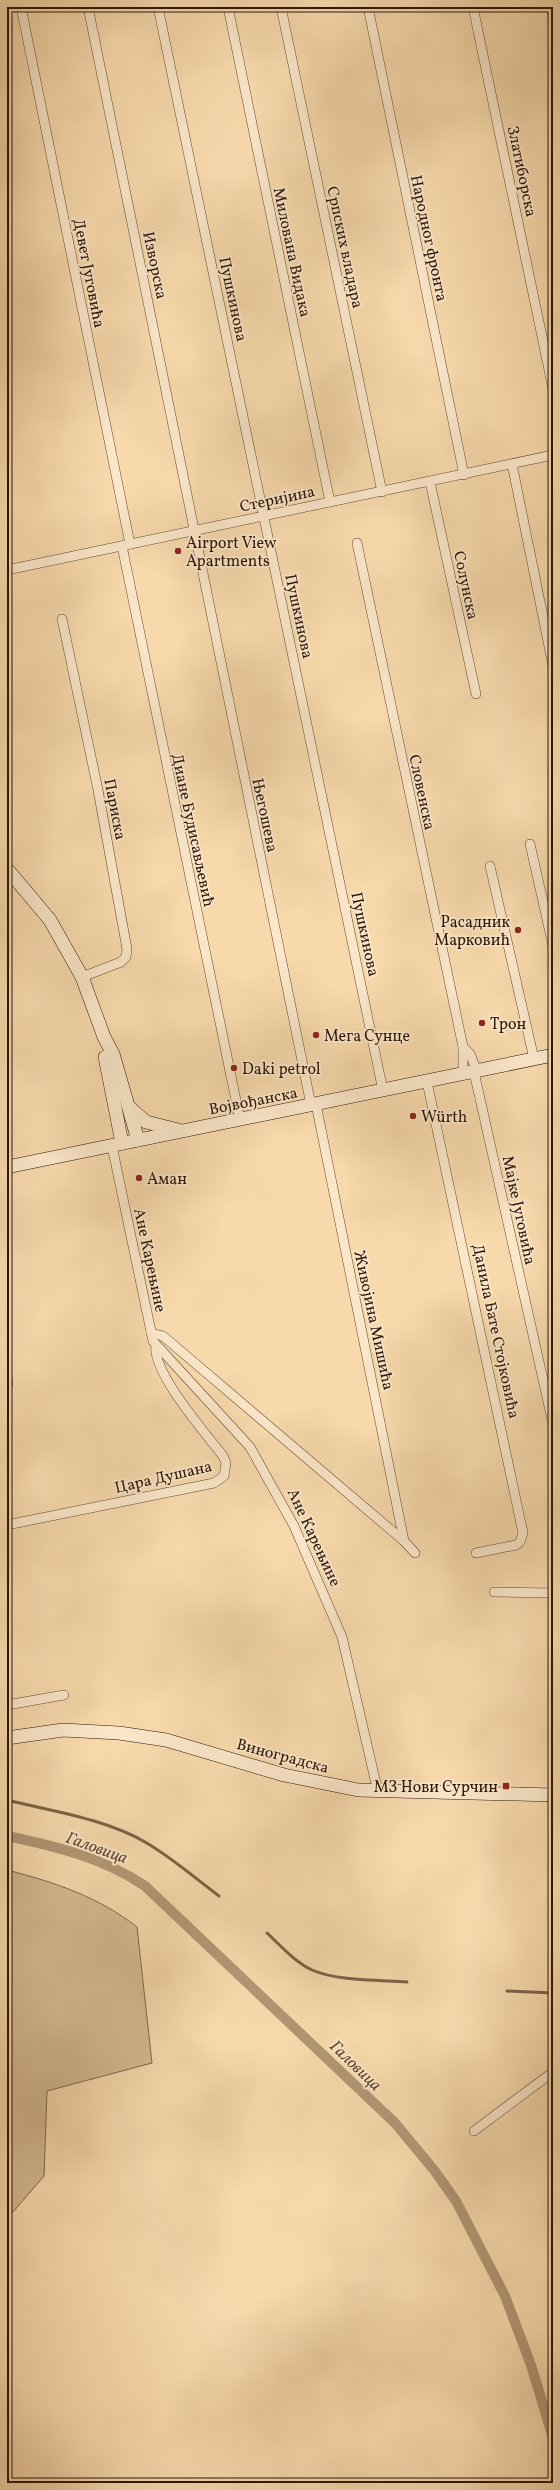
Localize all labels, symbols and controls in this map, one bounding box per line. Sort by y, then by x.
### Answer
street label: Златиборска [501,124,541,219]
street label: Народног фронта [404,173,452,304]
street label: Српских владара [320,184,368,311]
street label: Милована Видака [267,186,316,319]
street label: Девет Југовића [67,217,109,330]
street label: Изворска [136,230,172,301]
street label: Пушкинова [212,255,252,344]
street label: Стеријина [238,481,317,519]
place label: Airport View Apartments [186,533,277,573]
marker: Airport View Apartments [173,546,183,556]
street label: Солунска [447,549,483,622]
street label: Пушкинова [278,572,318,661]
street label: Диане Будисављевић [165,752,219,909]
street label: Словенска [402,753,440,832]
street label: Његошева [245,776,283,854]
street label: Париска [97,777,131,842]
street label: Пушкинова [344,890,384,979]
place label: Расадник Марковић [434,912,510,952]
marker: Расадник Марковић [513,925,523,935]
place label: Трон [490,1014,526,1036]
marker: Трон [477,1018,487,1028]
place label: Мега Сунце [324,1026,410,1048]
marker: Мега Сунце [311,1030,321,1040]
place label: Daki petrol [242,1059,321,1081]
marker: Daki petrol [229,1063,239,1073]
street label: Војвођанска [207,1083,300,1121]
place label: Würth [421,1107,467,1129]
marker: Würth [408,1111,418,1121]
street label: Мајке Југовића [496,1154,540,1267]
place label: Аман [147,1169,187,1191]
marker: Аман [134,1173,144,1183]
street label: Ане Карењине [127,1206,171,1314]
street label: Данила Бате Стојковића [466,1242,524,1421]
street label: Живојина Мишића [347,1249,399,1392]
street label: Цара Душана [113,1456,214,1500]
street label: Ане Карењине [281,1485,346,1590]
street label: Виноградска [234,1734,331,1780]
place label: МЗ Нови Сурчин [374,1777,498,1799]
marker: МЗ Нови Сурчин [501,1781,511,1791]
water label: Галовица [62,1827,131,1870]
water label: Галовица [324,2035,386,2097]

